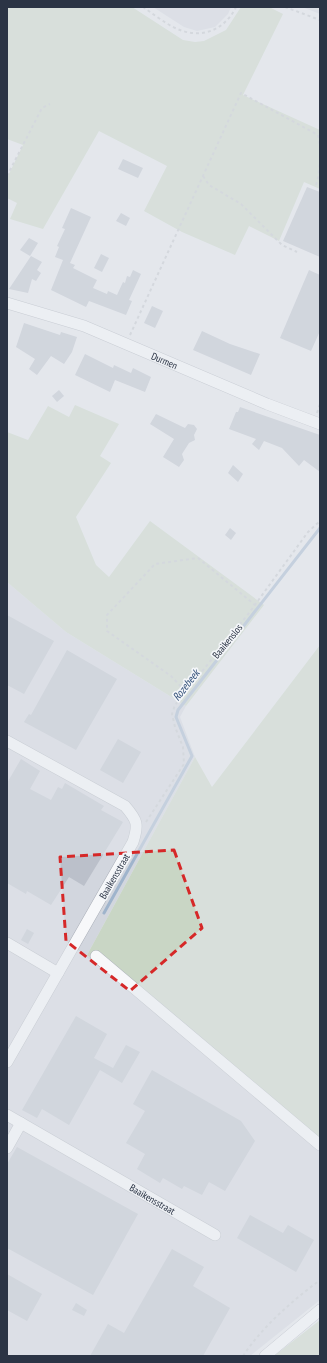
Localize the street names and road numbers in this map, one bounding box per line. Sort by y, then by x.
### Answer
street label: Durmen [149,349,180,372]
street label: Baaikenslos [210,621,246,661]
street label: Baaikensstraat [96,851,133,901]
street label: Baaikensstraat [127,1181,177,1218]

